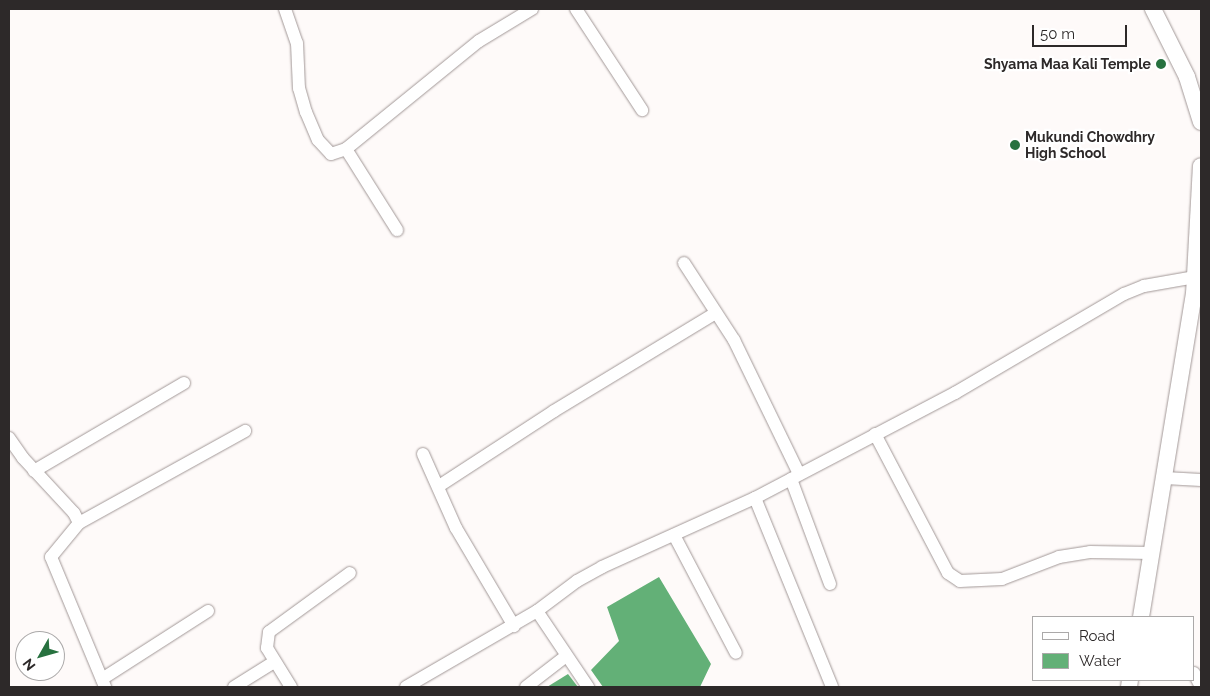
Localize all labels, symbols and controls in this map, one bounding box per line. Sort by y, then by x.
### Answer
scale bar [1035,15,1130,47]
text: 50 m [1040,25,1075,43]
place label: Shyama Maa Kali Temple [984,56,1151,72]
marker: Shyama Maa Kali Temple [1155,58,1167,70]
place label: Mukundi Chowdhry High School [1025,129,1155,162]
marker: Mukundi Chowdhry High School [1009,139,1021,151]
legend [1032,616,1195,681]
text: Road [1079,627,1115,645]
north arrow [15,631,65,681]
text: Water [1079,652,1121,670]
text: N [19,655,39,674]

